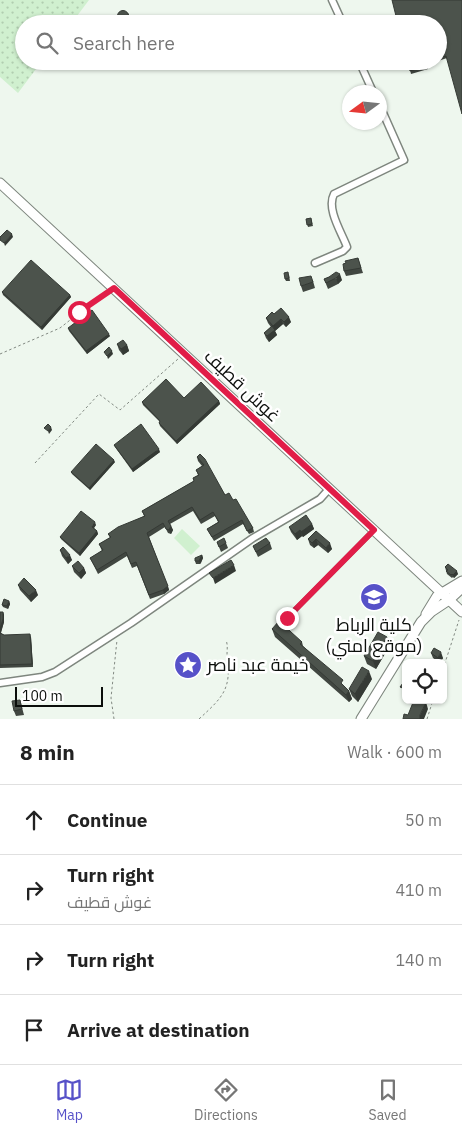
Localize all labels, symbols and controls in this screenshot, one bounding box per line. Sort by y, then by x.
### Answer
search box [15,15,447,70]
icon: search [33,29,61,57]
text: Search here [73,31,175,55]
north arrow [342,85,387,130]
route start [68,301,91,324]
street label: غوش قطيف [199,345,285,427]
school or university icon: كلية الرباط (موقع امني) [359,582,389,612]
route end [276,607,299,630]
place label: كلية الرباط (موقع امني) [326,613,422,660]
place icon: خيمة عبد ناصر [173,650,203,680]
place label: خيمة عبد ناصر [206,653,309,676]
map controls [402,659,447,704]
button: locate [402,659,447,704]
scale bar [15,684,102,707]
text: 100 m [22,687,63,705]
text: 8 min [20,738,75,766]
text: Walk · 600 m [347,742,442,762]
icon: ahead [20,806,48,834]
text: Continue [67,808,147,832]
text: 50 m [405,810,442,830]
text: Turn right [67,863,154,887]
icon: right [20,876,48,904]
text: 410 m [395,880,442,900]
text: غوش قطيف [67,892,152,912]
icon: right [20,946,48,974]
text: Turn right [67,948,154,972]
text: 140 m [395,950,442,970]
icon: arrive [20,1016,48,1044]
text: Arrive at destination [67,1018,250,1042]
tab: Map [55,1076,83,1124]
tab: Directions [194,1076,258,1124]
tab: Saved [369,1076,407,1124]

